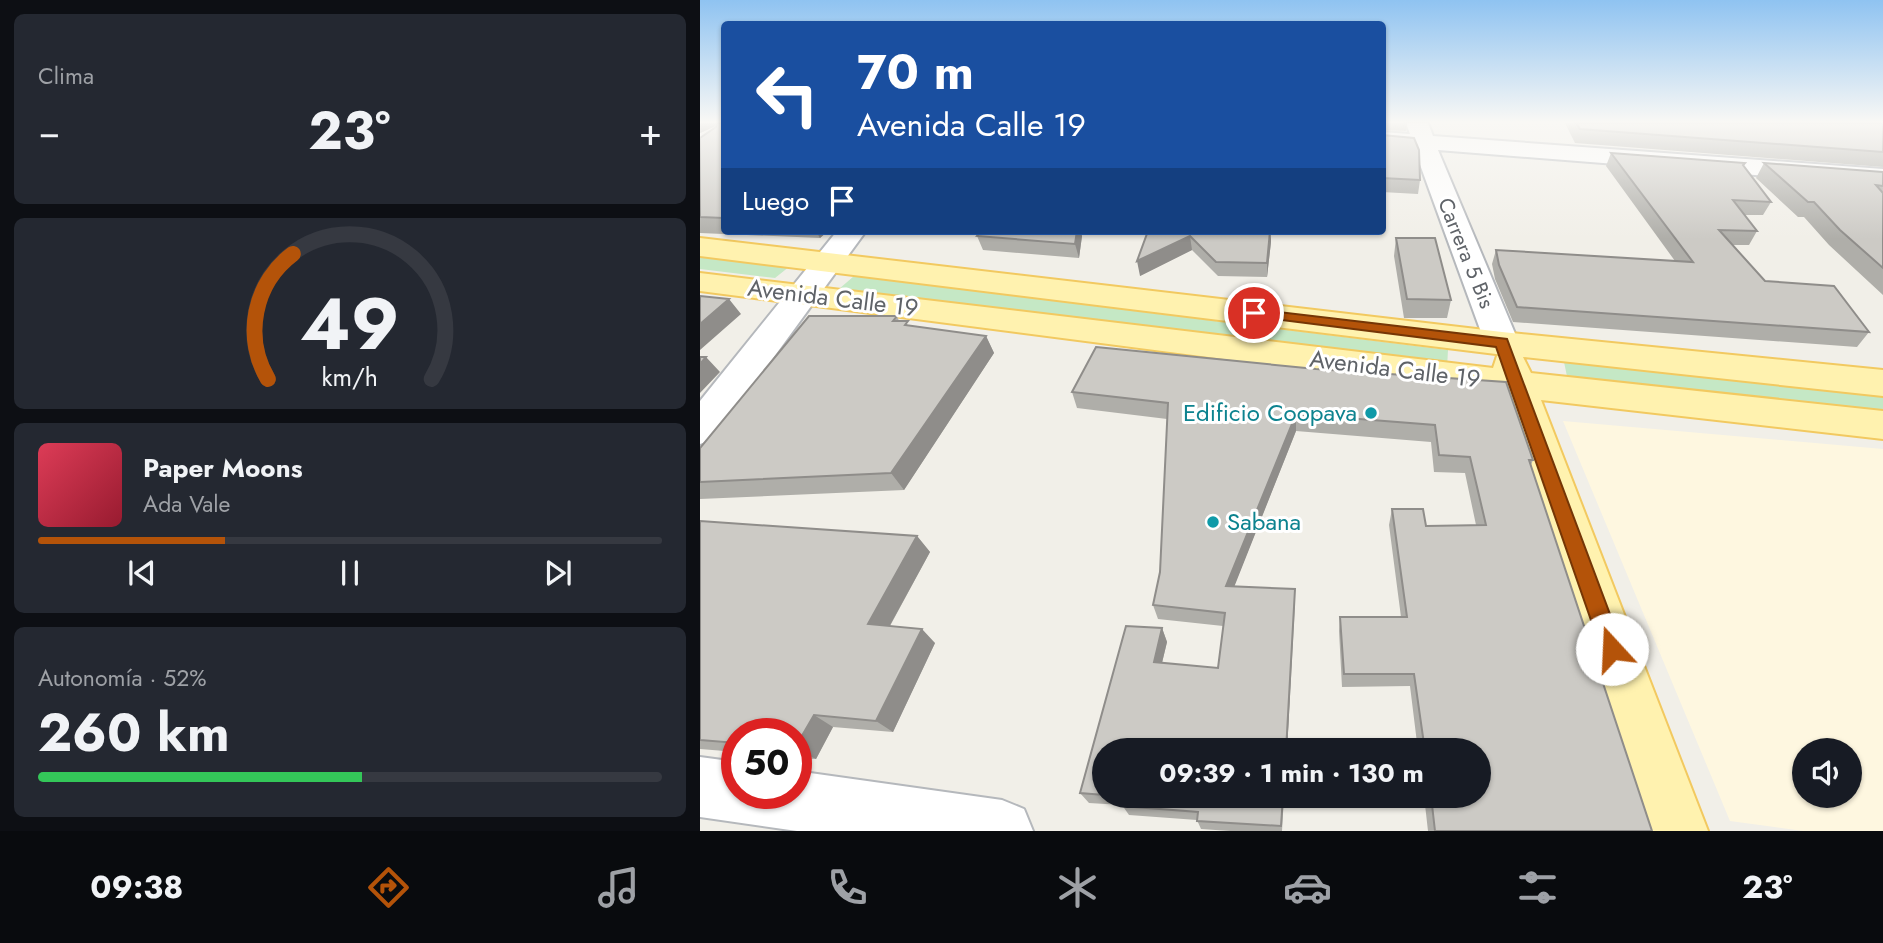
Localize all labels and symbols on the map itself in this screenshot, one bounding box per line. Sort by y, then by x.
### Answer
street label: Carrera 5 Bis [1430,193,1502,313]
street label: Avenida Calle 19 [746,270,920,325]
pin [1224,283,1284,343]
street label: Avenida Calle 19 [1308,341,1482,396]
place label: Edificio Coopava [1183,395,1357,430]
marker: Edificio Coopava [1363,405,1379,421]
place label: Sabana [1227,504,1301,539]
marker: Sabana [1205,514,1221,530]
position arrow [1575,612,1649,686]
speed limit sign: 50 [721,718,812,809]

